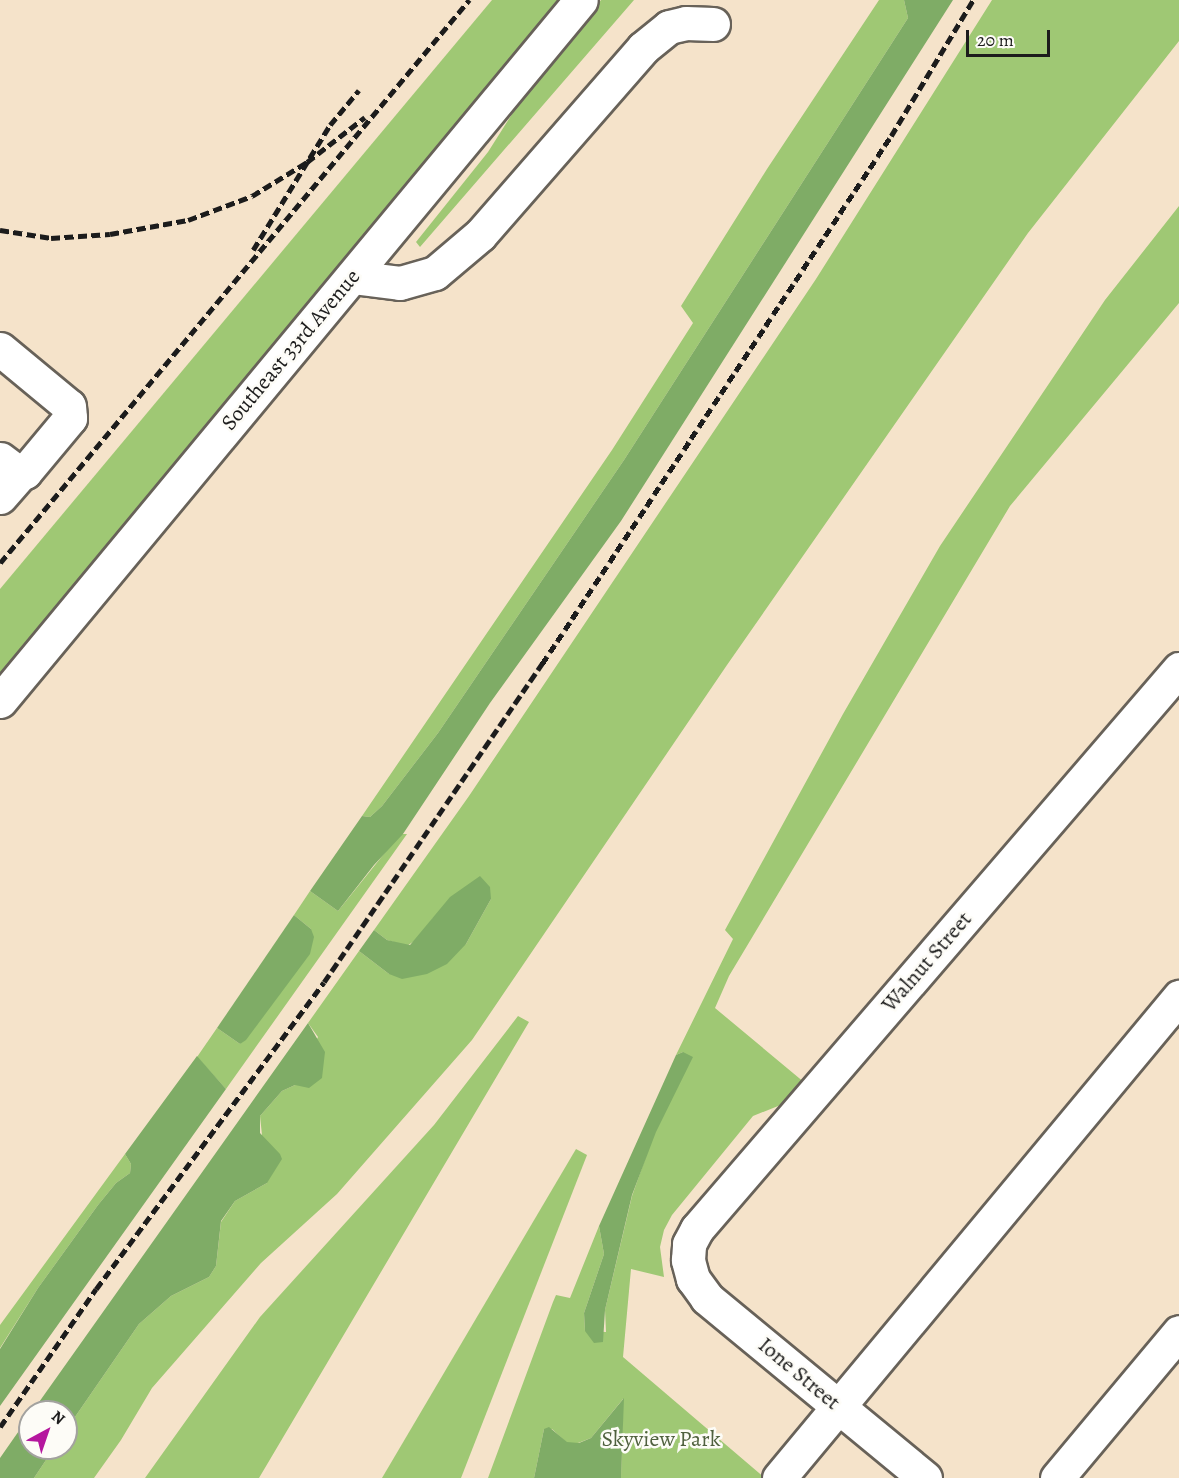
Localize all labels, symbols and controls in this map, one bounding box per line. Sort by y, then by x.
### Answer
scale bar [969,18,1053,56]
text: 20 m [977,28,1014,52]
street label: Southeast 33rd Avenue [216,264,366,436]
street label: Walnut Street [876,907,978,1017]
street label: Ione Street [753,1332,845,1416]
north arrow [18,1400,78,1460]
text: N [47,1406,70,1430]
park label: Skyview Park [601,1427,721,1453]

